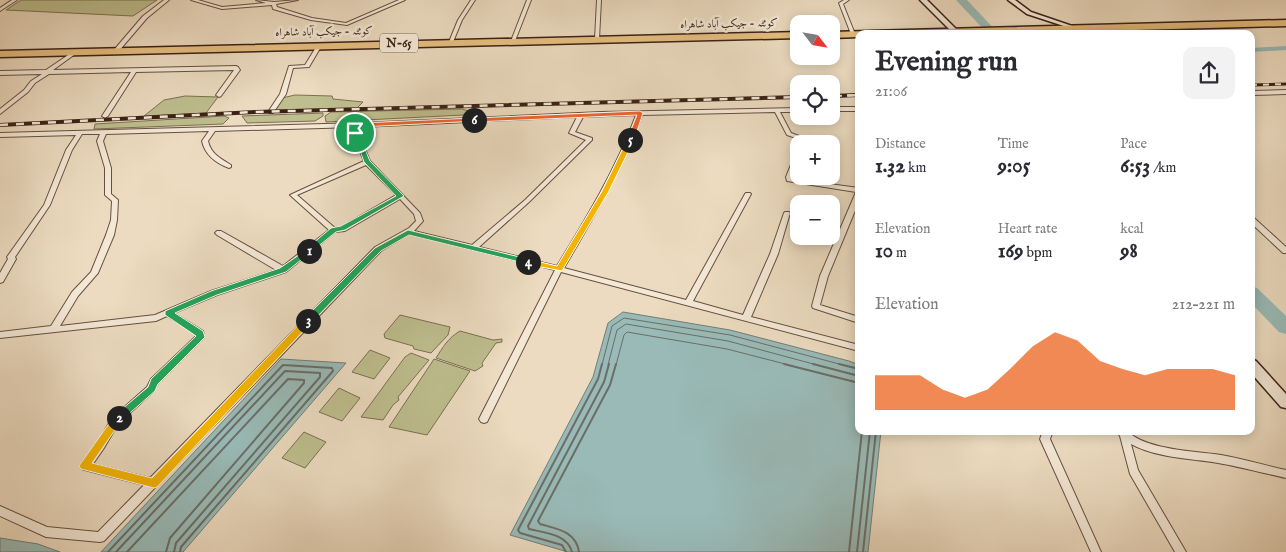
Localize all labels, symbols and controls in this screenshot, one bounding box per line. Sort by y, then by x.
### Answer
street label: کوئٹہ - جیکب آباد شاہراہ [680,15,778,32]
north arrow [790,15,840,65]
map controls [790,15,840,245]
street label: کوئٹہ - جیکب آباد شاہراہ [275,23,373,40]
road number: N-65 [380,34,418,52]
text: Evening run [875,45,1018,80]
button: share [1183,47,1235,99]
button: locate [790,75,840,125]
text: 21:06 [875,82,907,102]
pin: 6 [462,108,486,132]
text: 6 [472,111,477,129]
pin [334,112,376,154]
icon: arrive [341,119,369,147]
pin: 5 [618,128,642,152]
text: 5 [628,131,633,149]
button: + [790,135,840,185]
text: Distance [875,135,926,153]
text: Time [998,135,1029,153]
text: Pace [1120,135,1147,153]
text: 1.32 [875,153,905,180]
text: 9:05 [998,153,1030,180]
text: 6:53 [1120,153,1150,180]
text: km [905,159,926,177]
text: /km [1150,159,1176,177]
button: − [790,195,840,245]
text: Elevation [875,220,931,238]
text: Heart rate [998,220,1057,238]
text: kcal [1120,220,1144,238]
pin: 1 [296,238,322,264]
text: 10 [875,238,893,265]
text: 169 [998,238,1024,265]
text: 98 [1120,238,1138,265]
text: 1 [307,242,312,260]
text: m [893,244,907,262]
text: bpm [1024,244,1052,262]
pin: 4 [516,250,540,274]
text: 4 [525,253,532,271]
text: Elevation [875,295,938,315]
text: 212–221 m [1172,295,1235,315]
pin: 3 [296,308,320,334]
text: 3 [306,312,311,330]
pin: 2 [106,406,132,430]
text: 2 [116,409,123,427]

